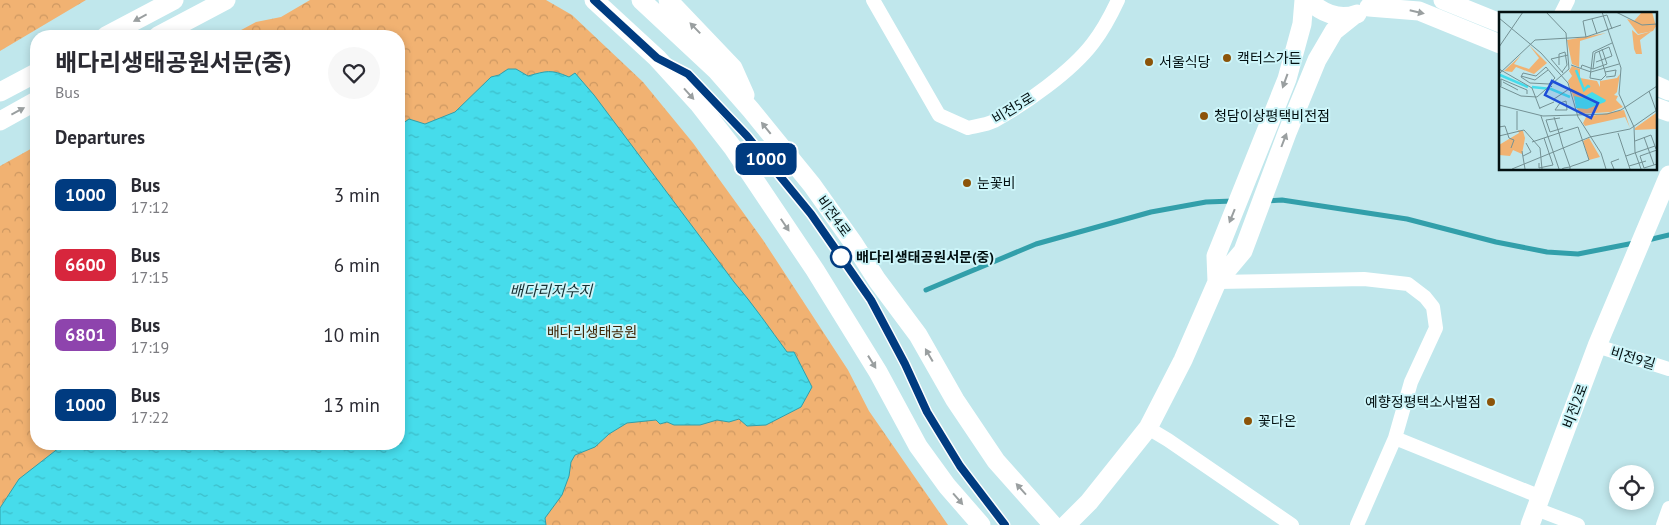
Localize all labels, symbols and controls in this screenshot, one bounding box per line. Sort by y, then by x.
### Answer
one-way arrow [1409,8,1425,16]
inset map [1499,12,1656,170]
one-way arrow [133,14,147,22]
one-way arrow [689,22,701,34]
text: 배다리생태공원서문(중) [55,47,292,78]
button: heart [328,47,380,99]
place label: 캑터스가든 [1237,49,1302,67]
marker: 캑터스가든 [1221,52,1233,64]
place label: 서울식당 [1159,53,1211,71]
marker: 서울식당 [1143,56,1155,68]
one-way arrow [1281,74,1289,89]
text: Bus [55,82,80,102]
one-way arrow [684,87,695,100]
street label: 비전5로 [989,88,1038,128]
one-way arrow [11,107,25,115]
place label: 청담이상평택비전점 [1214,107,1330,125]
marker: 청담이상평택비전점 [1198,110,1210,122]
one-way arrow [760,122,771,135]
text: Departures [55,125,145,149]
one-way arrow [1281,132,1289,147]
line badge: 1000 [731,143,801,175]
text: 1000 [746,147,786,170]
text: Bus [131,173,160,197]
place label: 눈꽃비 [977,174,1016,192]
marker: 눈꽃비 [961,177,973,189]
text: 1000 [65,183,106,206]
text: 3 min [334,183,380,207]
street label: 비전4로 [813,192,855,240]
text: 17:12 [131,197,169,217]
one-way arrow [1228,208,1235,223]
one-way arrow [780,219,790,232]
text: Bus [131,243,160,267]
marker: 배다리생태공원서문(중) [830,246,852,268]
place label: 배다리생태공원서문(중) [856,248,994,266]
text: 6600 [65,253,106,276]
text: 6 min [334,253,380,277]
text: 17:15 [131,267,169,287]
water label: 배다리저수지 [510,281,594,300]
text: Bus [131,313,160,337]
text: 6801 [65,323,106,346]
text: 10 min [323,323,380,347]
park label: 배다리생태공원 [547,323,637,341]
text: 17:19 [131,337,169,357]
street label: 비전9길 [1608,343,1658,373]
one-way arrow [925,348,934,361]
one-way arrow [867,356,877,369]
street label: 비전2로 [1558,381,1592,431]
text: Bus [131,383,160,407]
text: 1000 [65,393,106,416]
text: 13 min [323,393,380,417]
place label: 예향정평택소사벌점 [1365,393,1481,411]
marker: 예향정평택소사벌점 [1485,396,1497,408]
text: 17:22 [131,407,169,427]
place label: 꽃다온 [1258,412,1297,430]
marker: 꽃다온 [1242,415,1254,427]
map controls [1609,465,1654,510]
button: locate [1609,465,1654,510]
one-way arrow [1015,482,1026,495]
one-way arrow [953,493,964,506]

